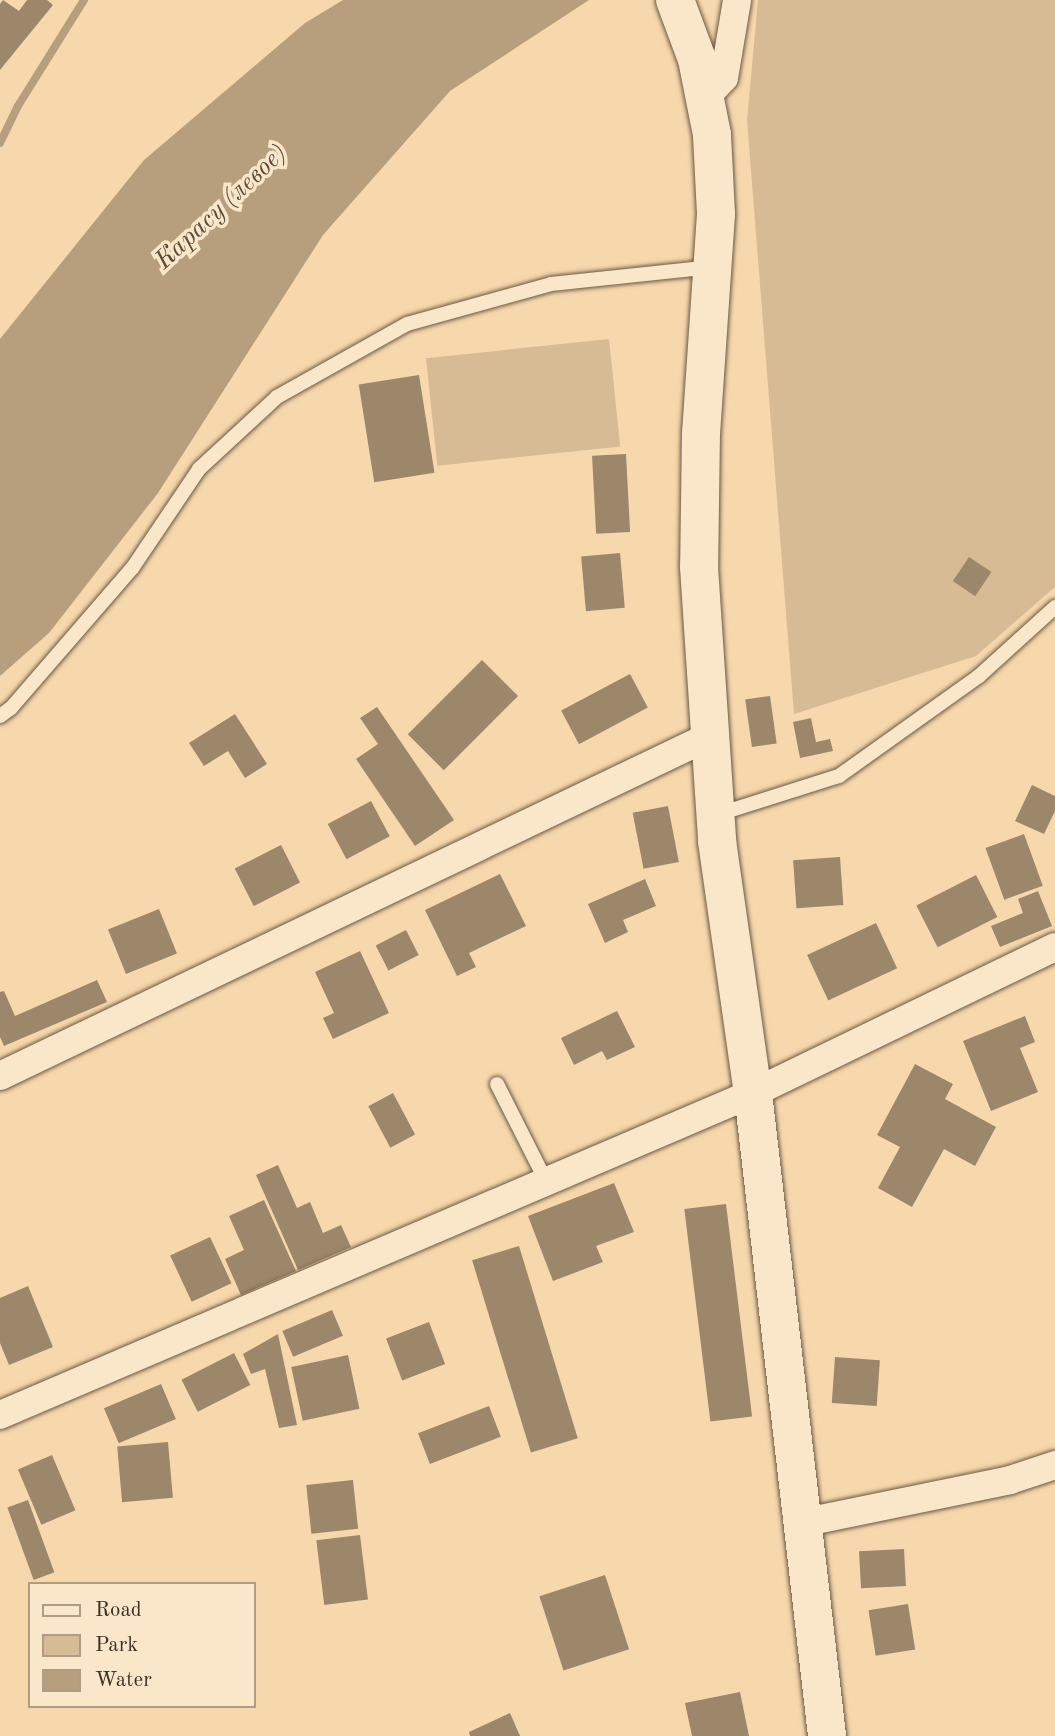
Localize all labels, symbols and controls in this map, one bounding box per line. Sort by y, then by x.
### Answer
water label: Карасу (левое) [150,139,294,277]
legend [28,1582,256,1708]
text: Road [95,1600,142,1621]
text: Park [95,1635,138,1656]
text: Water [95,1670,152,1691]

